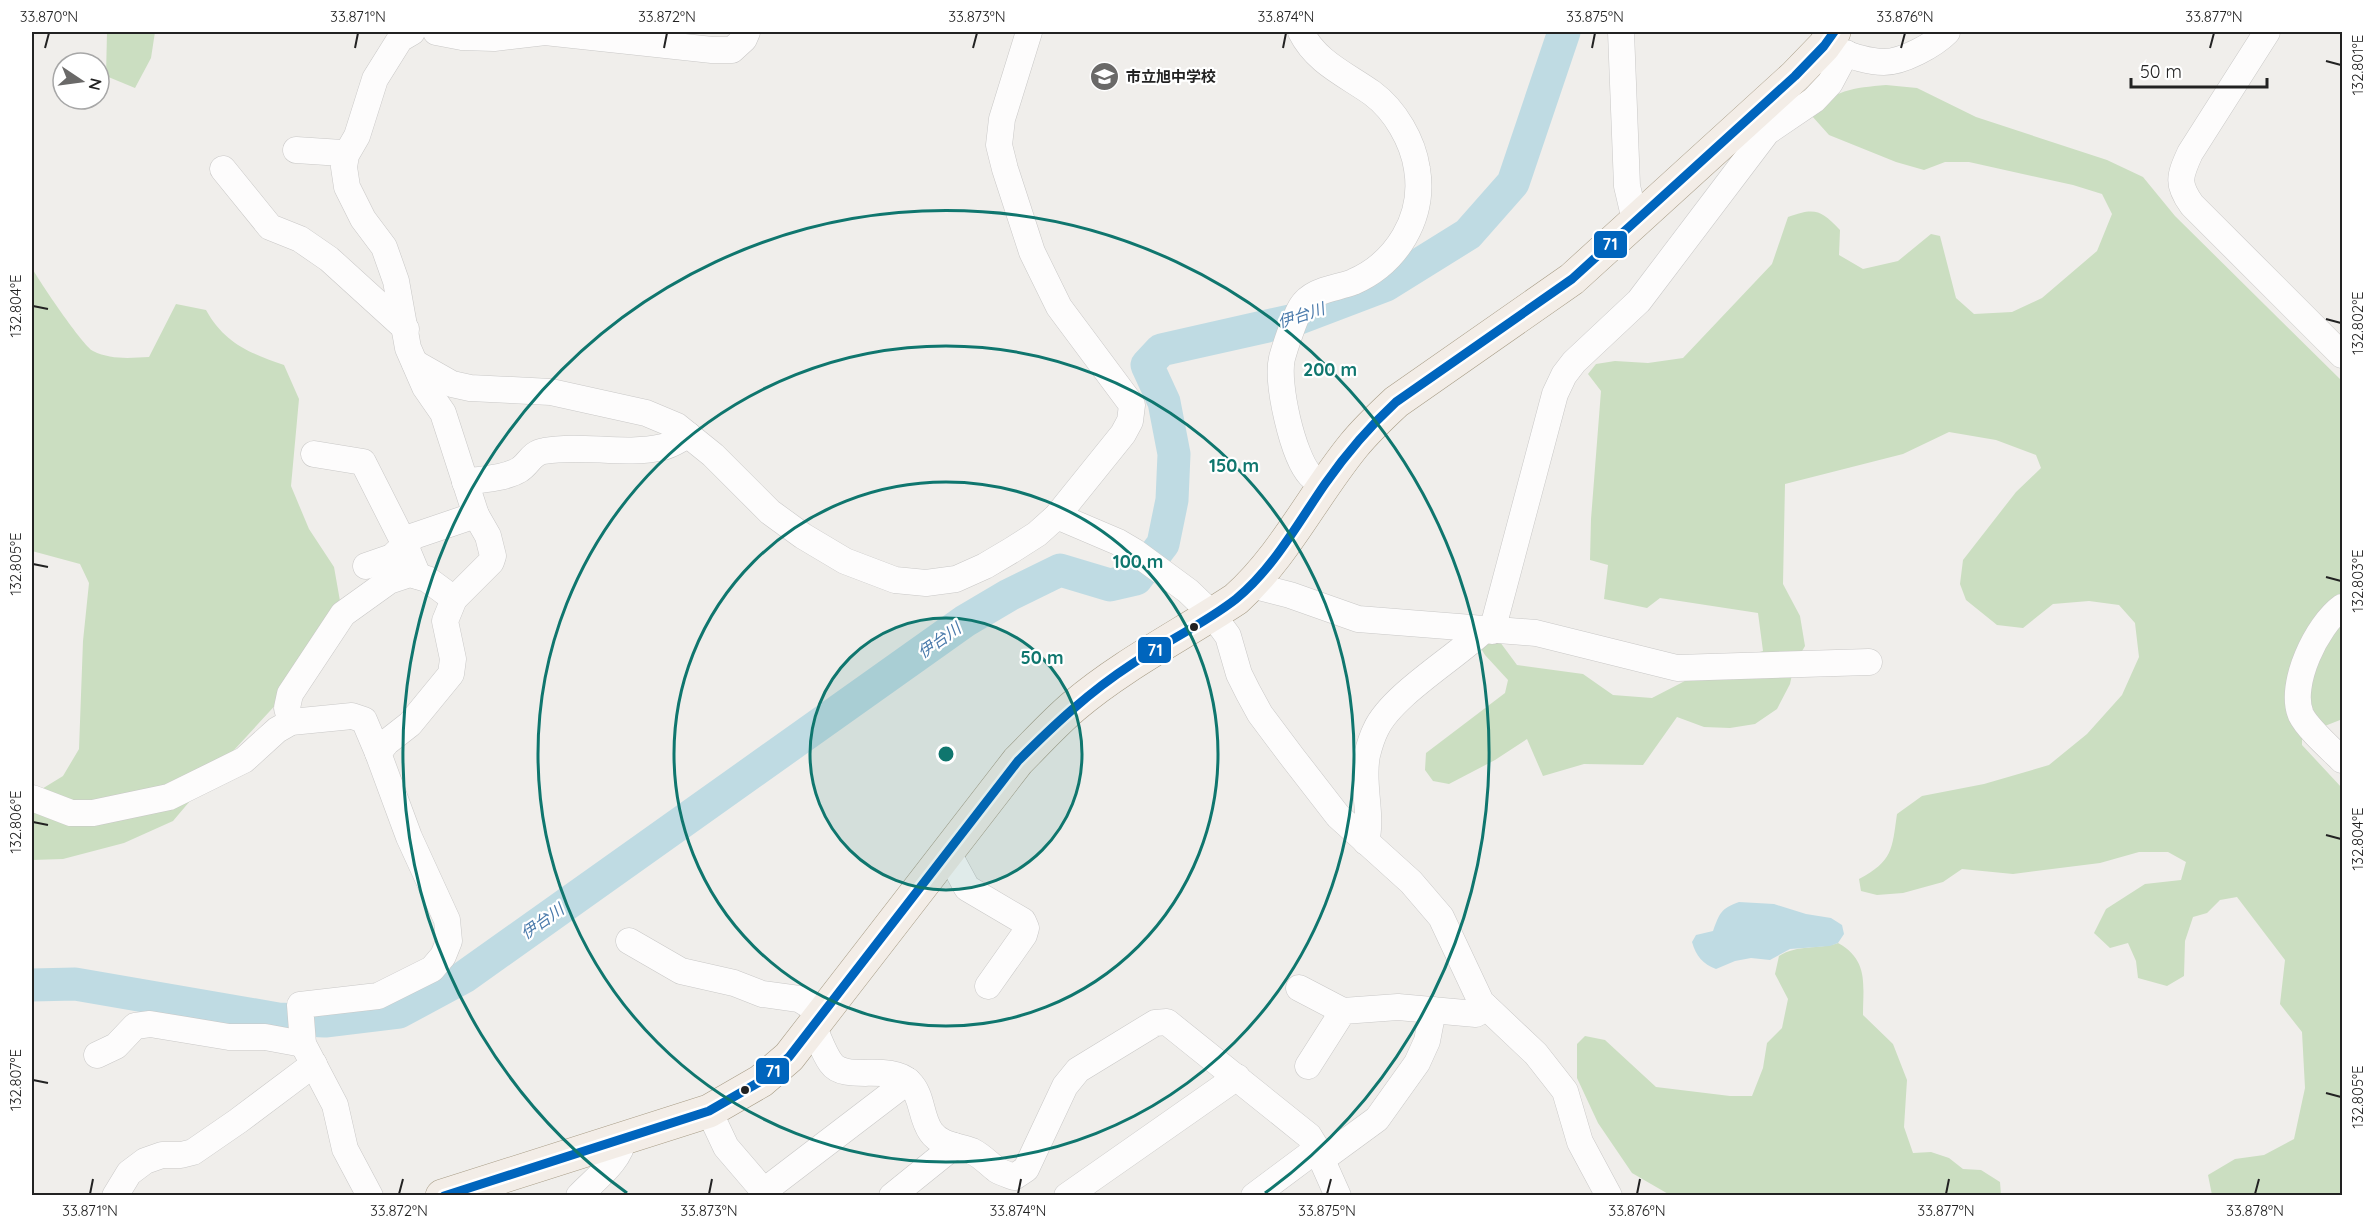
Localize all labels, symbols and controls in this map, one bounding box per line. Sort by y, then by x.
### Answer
text: 33.870°N [20,7,78,26]
text: 33.871°N [330,7,386,26]
text: 33.872°N [638,7,696,26]
text: 33.873°N [948,7,1006,26]
text: 33.874°N [1258,7,1315,26]
text: 33.875°N [1566,7,1624,26]
text: 33.876°N [1876,7,1934,26]
text: 33.877°N [2185,7,2243,26]
text: 132.801°E [2348,35,2367,95]
north arrow [51,51,111,111]
scale bar [2131,51,2268,89]
text: 50 m [2140,60,2182,83]
school or university icon: 市立旭中学校 [1089,61,1121,93]
place label: 市立旭中学校 [1126,67,1216,86]
text: N [85,76,107,92]
line badge: 71 [1593,230,1628,259]
text: 71 [1602,234,1618,254]
text: 132.804°E [6,275,25,337]
text: 132.802°E [2348,291,2367,355]
water label: 伊台川 [1275,297,1329,332]
text: 200 m [1303,358,1357,381]
text: 150 m [1209,454,1259,477]
text: 132.805°E [6,532,25,596]
text: 100 m [1113,550,1163,573]
text: 132.803°E [2348,550,2367,612]
water label: 伊台川 [914,617,966,662]
unlabelled marker [1188,621,1200,633]
line badge: 71 [1137,636,1172,664]
text: 71 [1147,640,1163,660]
text: 50 m [1020,646,1064,669]
centre of rings [936,744,956,764]
text: 132.806°E [6,790,25,854]
text: 132.804°E [2348,808,2367,870]
water label: 伊台川 [517,898,569,943]
text: 132.807°E [6,1049,25,1111]
line badge: 71 [755,1057,790,1085]
text: 71 [765,1061,781,1081]
text: 132.805°E [2348,1065,2367,1129]
unlabelled marker [739,1084,751,1096]
text: 33.871°N [62,1201,118,1220]
text: 33.872°N [370,1201,428,1220]
text: 33.873°N [680,1201,738,1220]
text: 33.874°N [990,1201,1047,1220]
text: 33.875°N [1298,1201,1356,1220]
text: 33.876°N [1608,1201,1666,1220]
text: 33.877°N [1917,1201,1975,1220]
text: 33.878°N [2226,1201,2284,1220]

